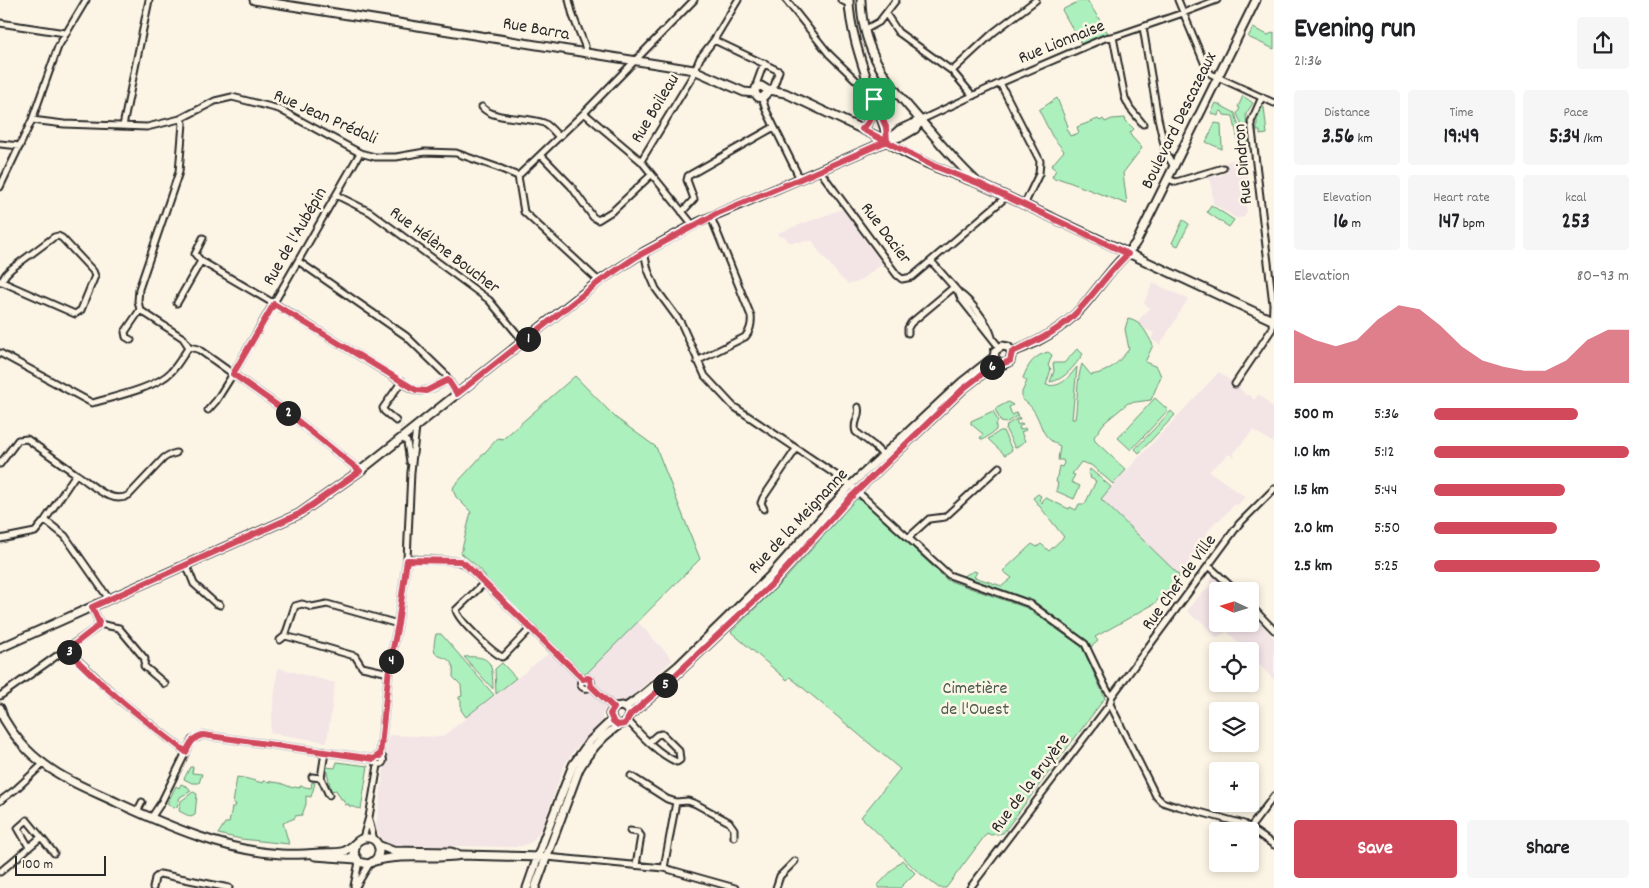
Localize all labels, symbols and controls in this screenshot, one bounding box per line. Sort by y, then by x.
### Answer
text: Evening run [1294,11,1416,51]
street label: Rue Barra [501,12,572,48]
street label: Rue Lionnaise [1015,14,1109,72]
button: share [1577,17,1629,69]
street label: Boulevard Descazeaux [1136,48,1224,194]
text: 21:36 [1294,50,1322,73]
street label: Rue Boileau [626,70,686,148]
pin [853,78,895,120]
street label: Rue Jean Prédali [269,84,381,152]
icon: arrive [860,85,888,113]
text: Distance [1324,103,1370,123]
text: Time [1450,103,1473,123]
text: Pace [1563,103,1588,123]
street label: Rue Dindron [1228,123,1260,205]
text: 3.56 [1321,123,1354,153]
text: 19:49 [1443,123,1480,153]
text: 5:34 [1549,123,1580,153]
text: km [1354,129,1373,149]
text: /km [1580,129,1603,149]
street label: Rue de l'Aubépin [258,183,334,291]
text: Elevation [1323,188,1372,208]
text: Heart rate [1433,188,1490,208]
text: kcal [1565,188,1586,208]
street label: Rue Dacier [854,198,917,270]
street label: Rue Hélène Boucher [384,201,505,301]
text: 16 [1333,208,1348,238]
text: 147 [1438,208,1460,238]
text: 253 [1562,208,1590,238]
text: m [1348,214,1361,234]
text: bpm [1460,214,1485,234]
text: Elevation [1294,265,1350,288]
text: 80–93 m [1577,265,1629,288]
pin: 1 [516,326,540,352]
text: 1 [527,329,530,349]
pin: 6 [980,354,1004,380]
text: 6 [989,357,996,377]
pin: 2 [276,400,300,426]
text: 2 [285,403,292,423]
text: 500 m [1294,403,1334,426]
text: 5:36 [1374,403,1399,426]
text: 1.0 km [1294,441,1330,464]
text: 5:12 [1374,441,1395,464]
street label: Rue de la Meignanne [743,463,855,581]
text: 1.5 km [1294,479,1329,502]
text: 5:44 [1374,479,1397,502]
text: 2.0 km [1294,517,1334,540]
text: 5:50 [1374,517,1400,540]
street label: Rue Chef de Ville [1137,530,1223,636]
text: 2.5 km [1294,555,1332,578]
text: 5:25 [1374,555,1398,578]
north arrow [1209,582,1259,632]
map controls [1209,582,1259,872]
pin: 3 [56,640,82,664]
text: 3 [66,642,73,662]
button: locate [1209,642,1259,692]
pin: 4 [378,648,404,674]
text: 4 [389,651,394,671]
pin: 5 [652,672,678,698]
text: 5 [662,675,669,695]
park label: Cimetière de l'Ouest [941,677,1010,723]
button: layers [1209,702,1259,752]
street label: Rue de la Bruyère [985,729,1077,839]
button: + [1209,762,1259,812]
button: Save [1294,820,1457,878]
button: Share [1467,820,1629,878]
button: − [1209,822,1259,872]
scale bar [15,853,106,876]
text: 100 m [22,855,53,875]

